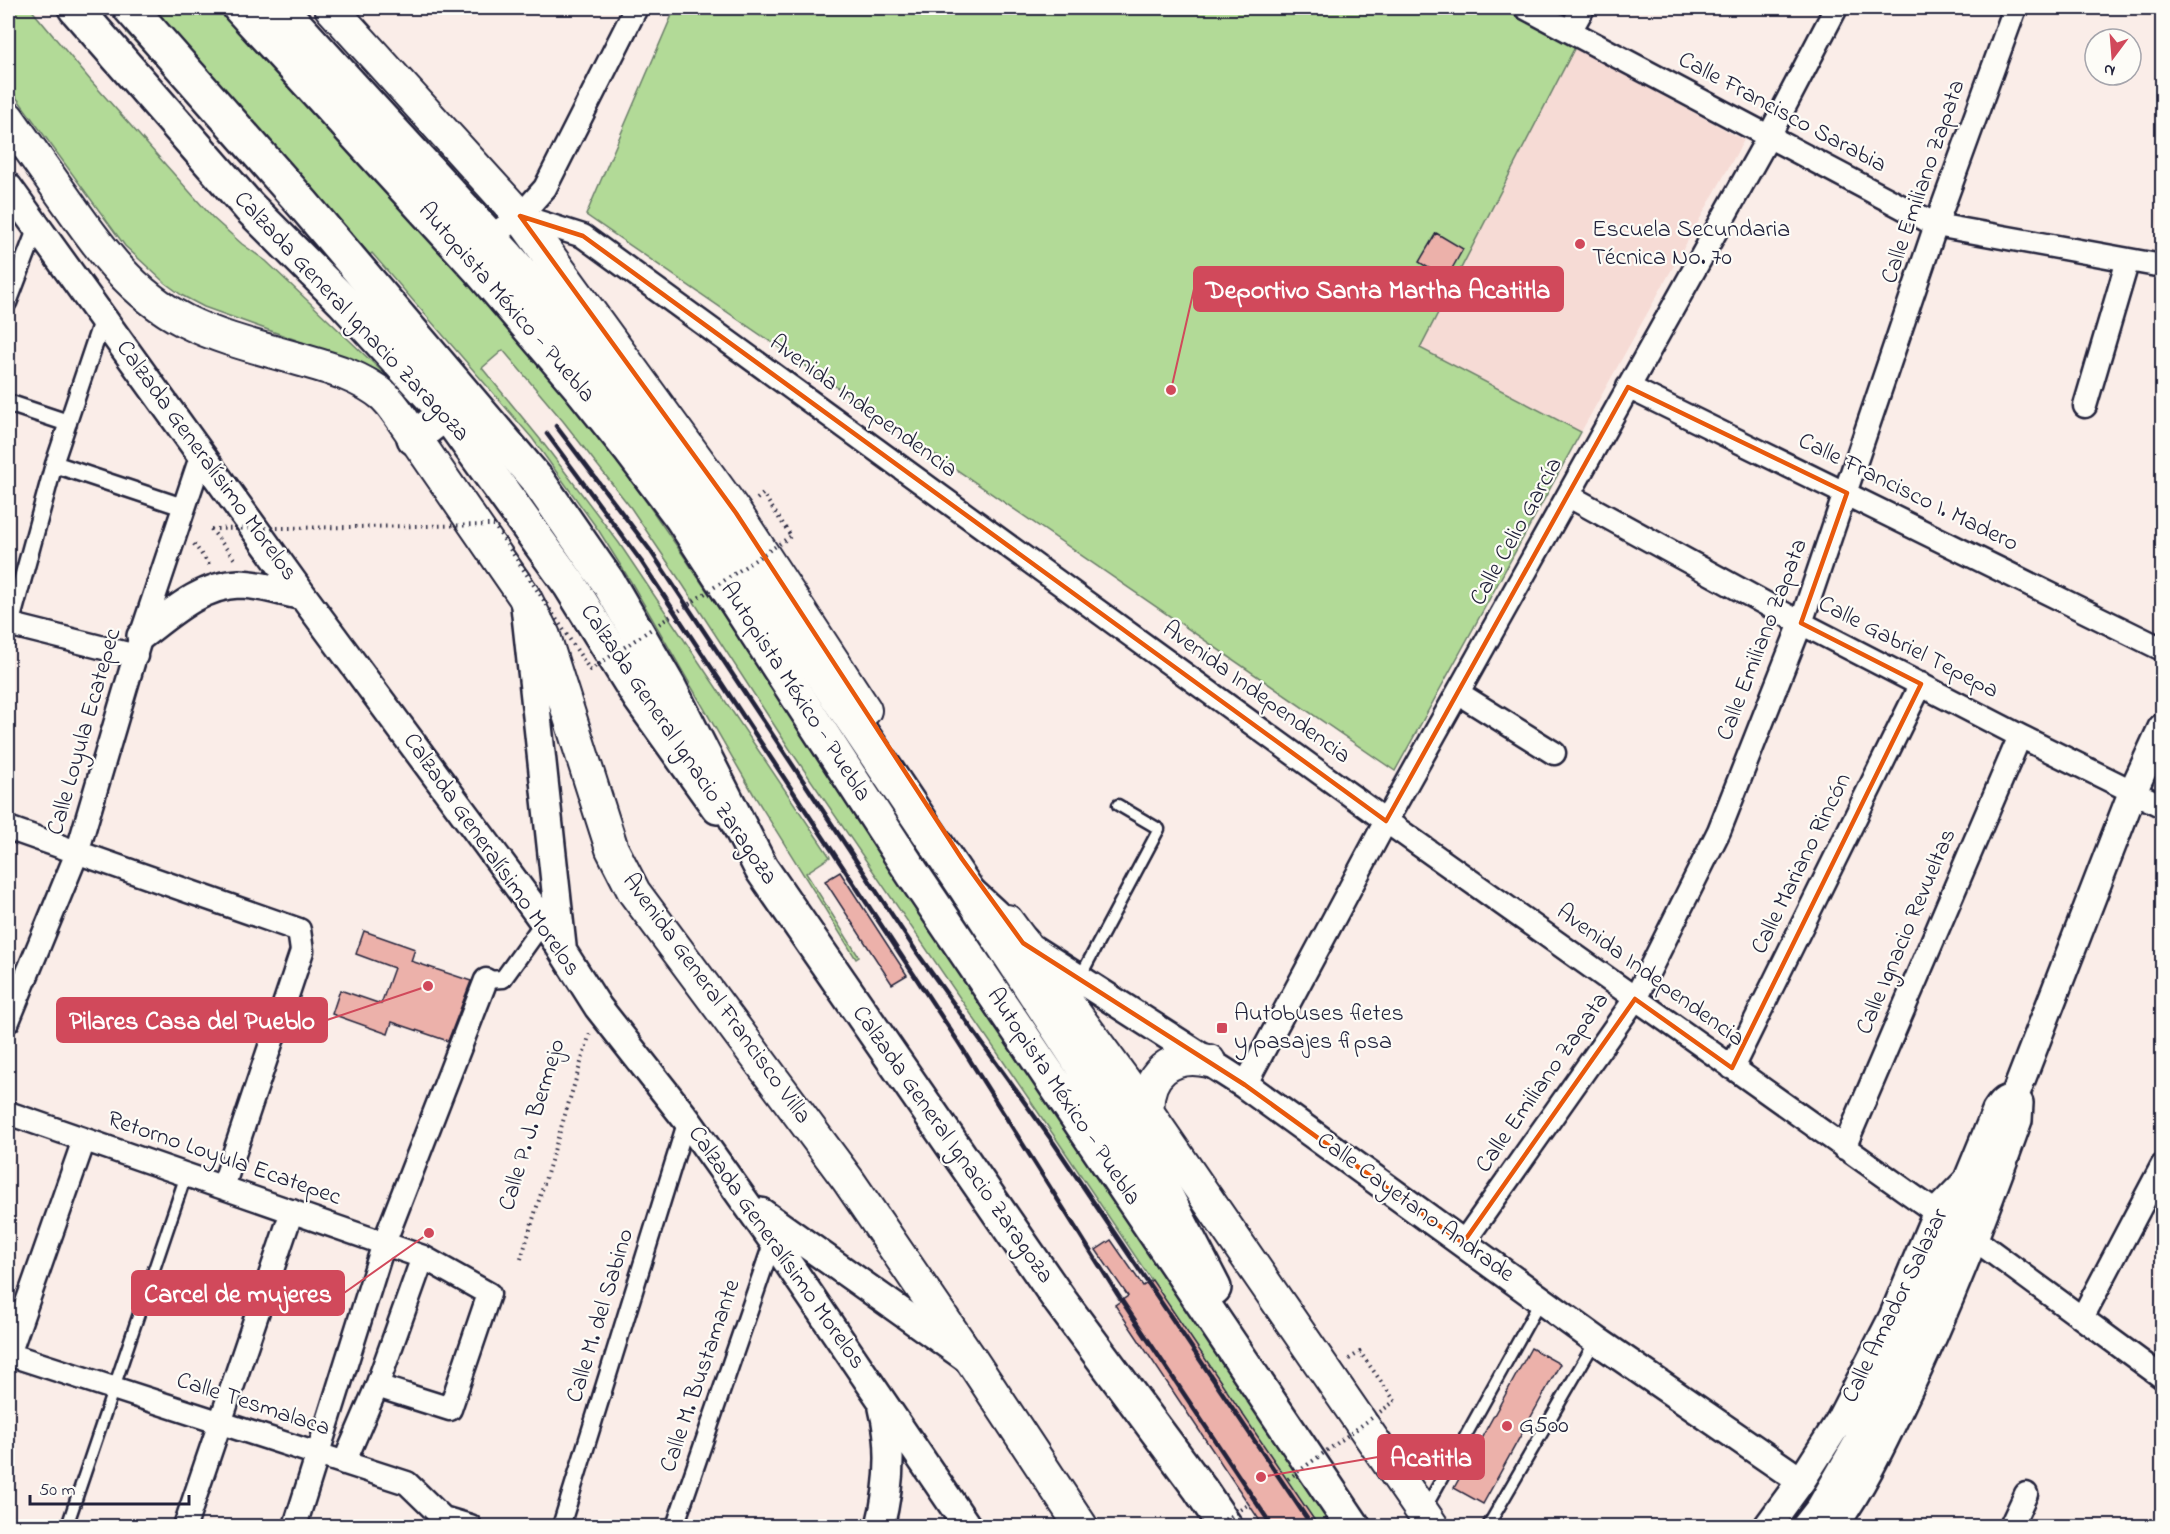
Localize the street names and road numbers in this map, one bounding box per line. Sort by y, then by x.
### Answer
street label: Calle Francisco Sarabia [1671,43,1893,183]
street label: Calle Emiliano Zapata [1873,75,1975,289]
street label: Calzada General Ignacio Zaragoza [225,184,477,450]
street label: Autopista México - Puebla [409,195,603,411]
street label: Avenida Independencia [762,327,964,487]
street label: Calzada Generalísimo Morelos [106,333,306,589]
street label: Calle Francisco I. Madero [1792,424,2024,562]
street label: Calle Celio García [1462,451,1572,613]
street label: Calle Emiliano Zapata [1708,534,1818,746]
street label: Autopista México - Puebla [711,575,879,809]
street label: Calle Gabriel Tepepa [1812,587,2004,709]
street label: Calzada General Ignacio Zaragoza [571,597,785,893]
street label: Avenida Independencia [1155,613,1357,773]
street label: Calle Loyula Ecatepec [39,624,132,840]
street label: Calzada Generalísimo Morelos [393,726,589,984]
street label: Calle Mariano Rincón [1743,767,1861,961]
street label: Calle Ignacio Revueltas [1848,824,1966,1040]
street label: Avenida General Francisco Villa [613,866,819,1132]
street label: Avenida Independencia [1549,896,1751,1056]
street label: Autopista México - Puebla [977,981,1149,1213]
street label: Calle Emiliano Zapata [1467,985,1619,1181]
street label: Calzada General Ignacio Zaragoza [842,999,1062,1291]
street label: Calle P. J. Bermejo [490,1035,576,1215]
street label: Retorno Loyula Ecatepec [102,1103,346,1217]
street label: Calzada Generalísimo Morelos [678,1119,874,1377]
street label: Calle Cayetano Andrade [1308,1124,1521,1293]
street label: Calle Amador Salazar [1834,1202,1959,1409]
street label: Calle M. del Sabino [558,1225,644,1407]
street label: Calle M. Bustamante [652,1275,750,1477]
street label: Calle Tesmalaca [172,1364,334,1446]

